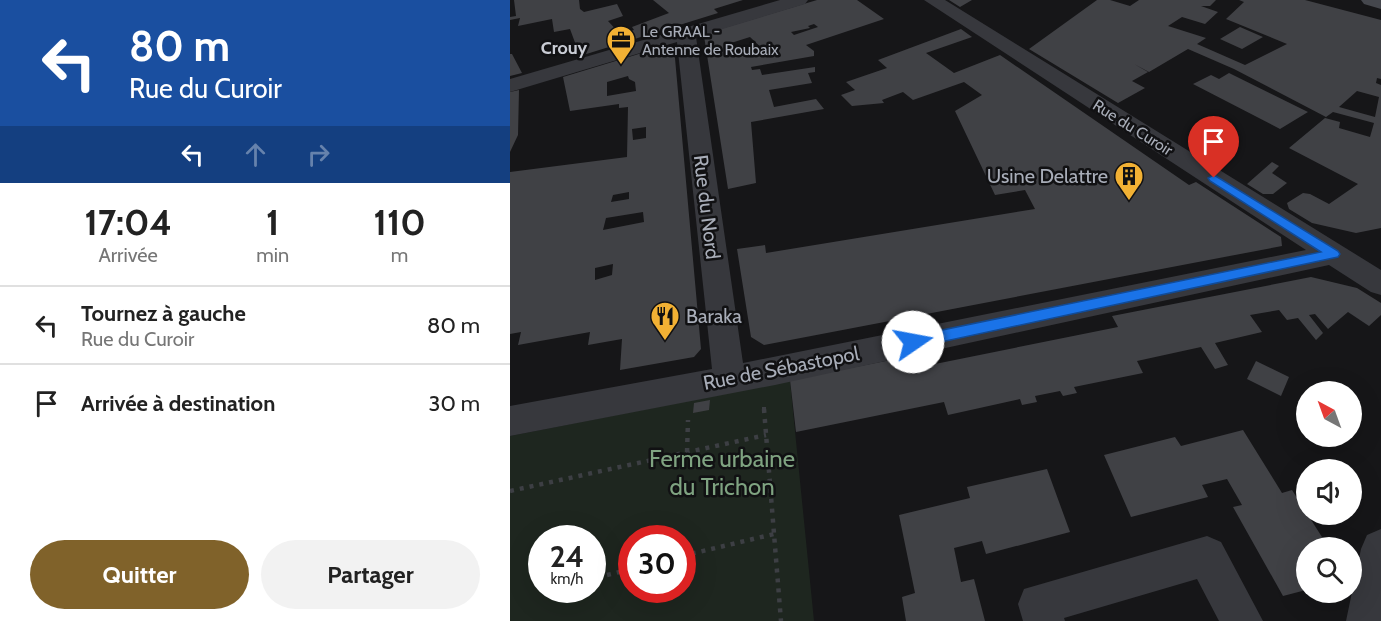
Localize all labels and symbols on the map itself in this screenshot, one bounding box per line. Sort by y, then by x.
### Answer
place label: Le GRAAL - Antenne de Roubaix [642,22,779,59]
office icon: Le GRAAL - Antenne de Roubaix [605,24,637,66]
district label: Crouy [541,37,588,59]
street label: Rue du Curoir [1089,95,1177,160]
pin [1188,116,1239,178]
street label: Rue du Nord [689,153,725,261]
building icon: Usine Delattre [1113,160,1145,202]
place label: Usine Delattre [987,164,1108,188]
restaurant icon: Baraka [649,300,681,342]
place label: Baraka [686,304,742,328]
position arrow [881,310,945,374]
street label: Rue de Sébastopol [701,341,861,395]
north arrow [1296,381,1362,447]
park label: Ferme urbaine du Trichon [649,444,795,501]
speed limit sign: 30 [618,525,696,603]

